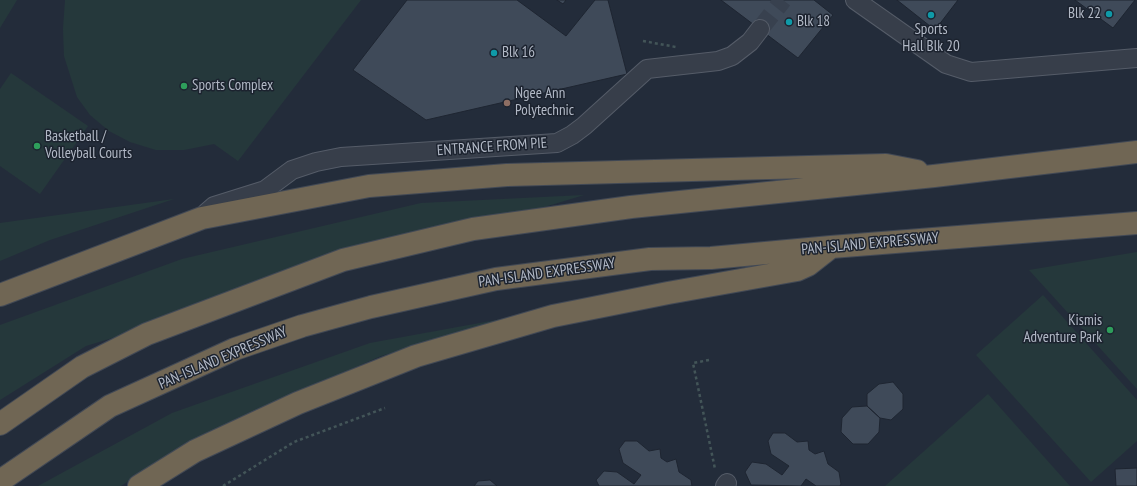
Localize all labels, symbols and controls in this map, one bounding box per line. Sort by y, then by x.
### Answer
place label: Blk 22 [1068,5,1101,23]
marker: Blk 22 [1104,9,1114,19]
marker: Sports Hall Blk 20 [926,10,936,20]
place label: Blk 18 [797,13,830,31]
marker: Blk 18 [784,17,794,27]
place label: Sports Hall Blk 20 [902,21,960,56]
place label: Blk 16 [502,44,535,62]
marker: Blk 16 [489,48,499,58]
place label: Sports Complex [192,77,273,95]
marker: Sports Complex [179,81,189,91]
place label: Ngee Ann Polytechnic [515,85,574,120]
marker: Ngee Ann Polytechnic [502,98,512,108]
place label: Basketball / Volleyball Courts [45,128,132,163]
street label: ENTRANCE FROM PIE [436,134,548,160]
marker: Basketball / Volleyball Courts [32,141,42,151]
street label: PAN-ISLAND EXPRESSWAY [801,229,939,259]
street label: PAN-ISLAND EXPRESSWAY [477,254,617,292]
place label: Kismis Adventure Park [1023,312,1102,347]
street label: PAN-ISLAND EXPRESSWAY [156,323,290,393]
marker: Kismis Adventure Park [1105,325,1115,335]

